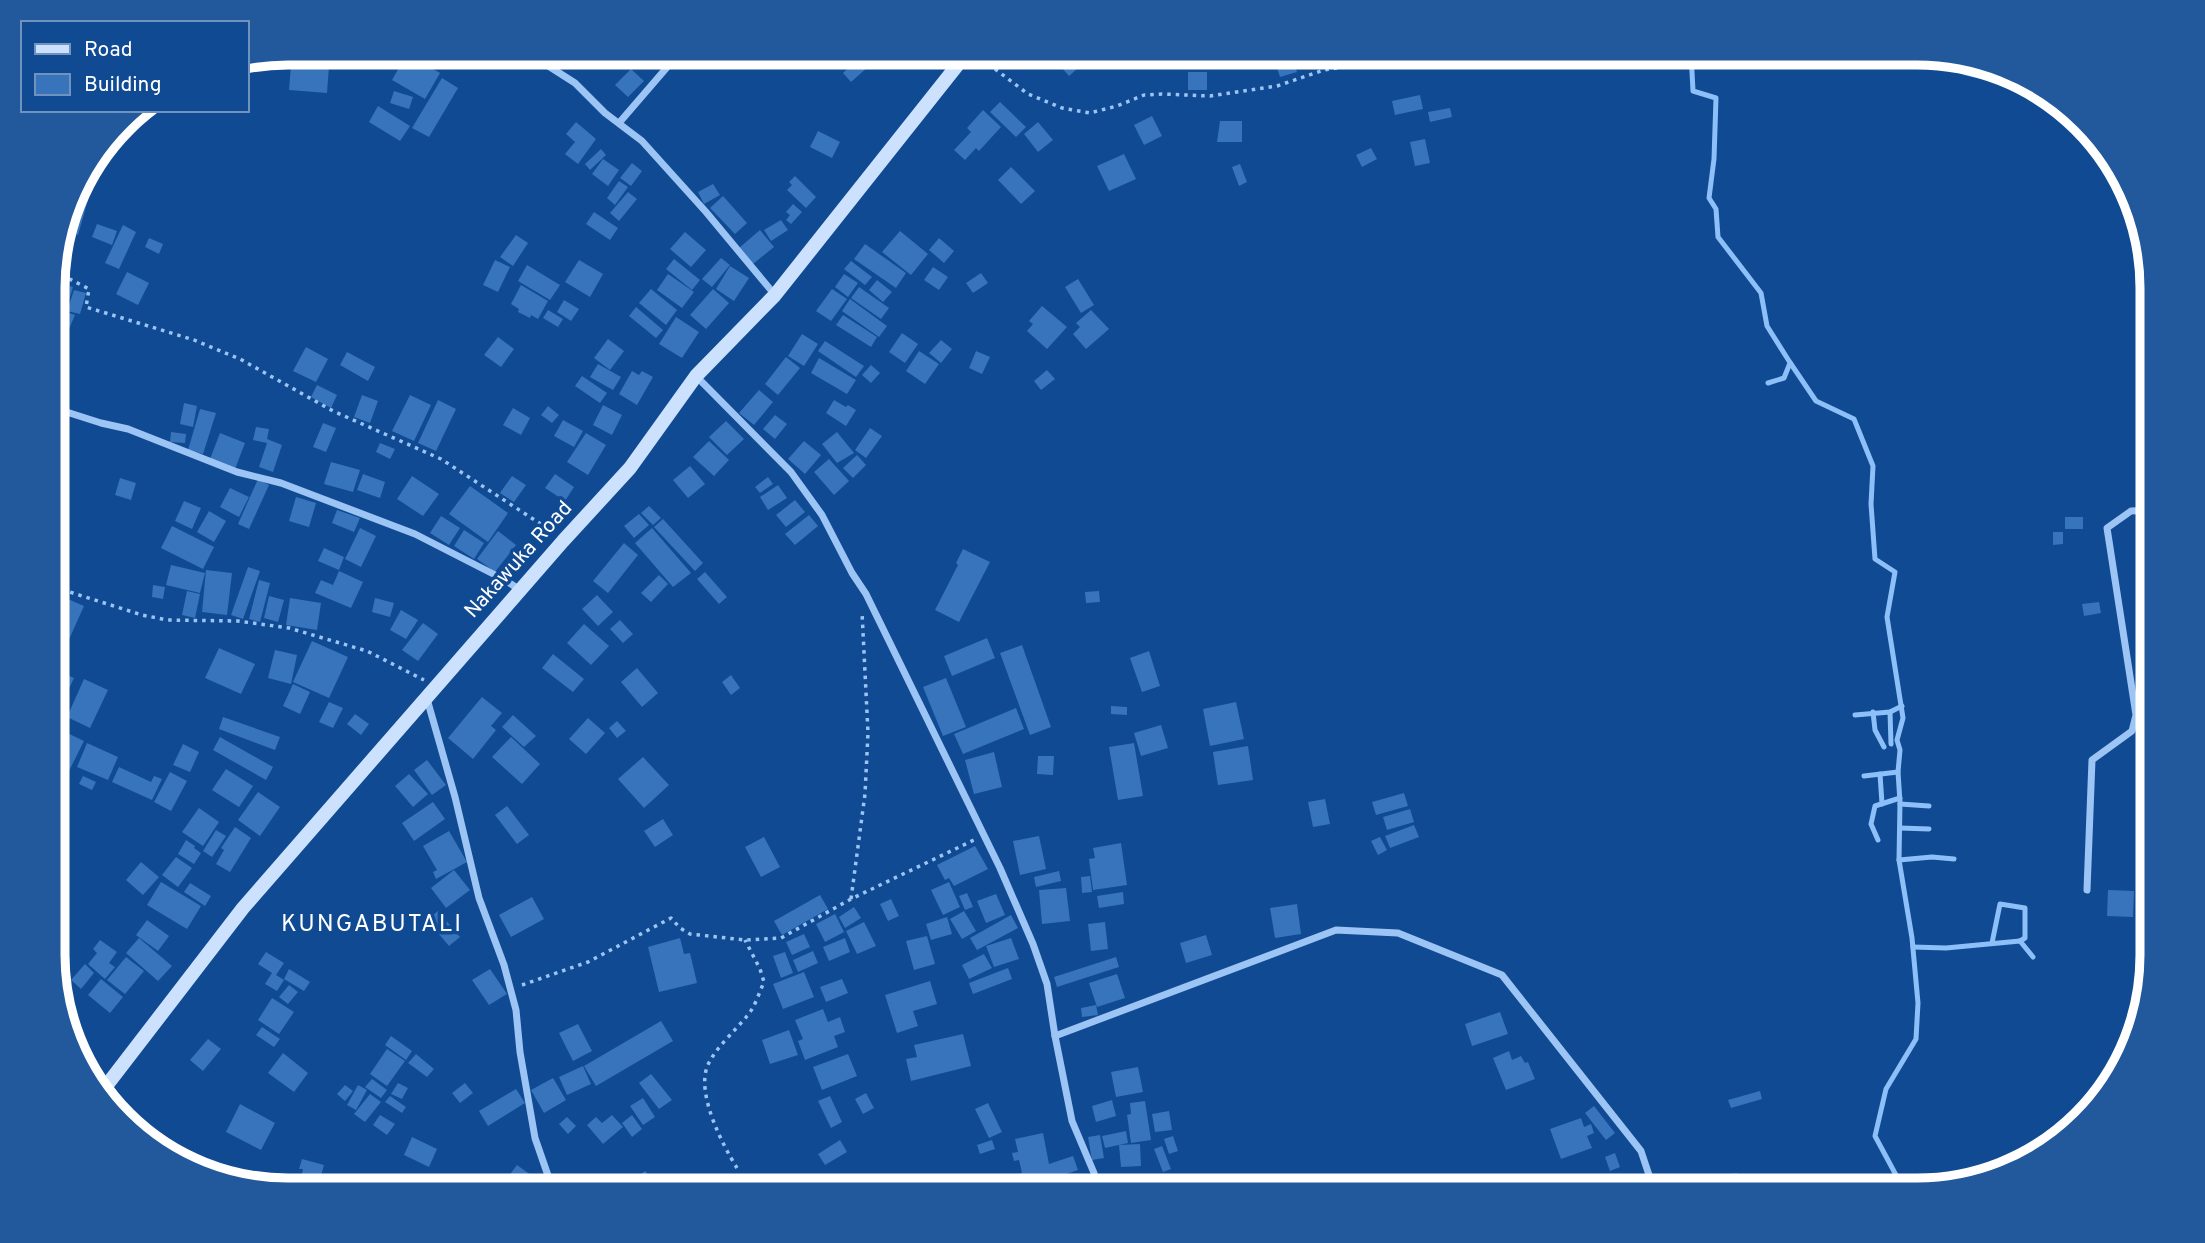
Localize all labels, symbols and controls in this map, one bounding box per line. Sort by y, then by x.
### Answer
legend [21,21,248,112]
text: Road [84,37,133,64]
text: Building [84,72,162,99]
street label: Nakawuka Road [459,496,579,624]
district label: KUNGABUTALI [281,910,463,940]

